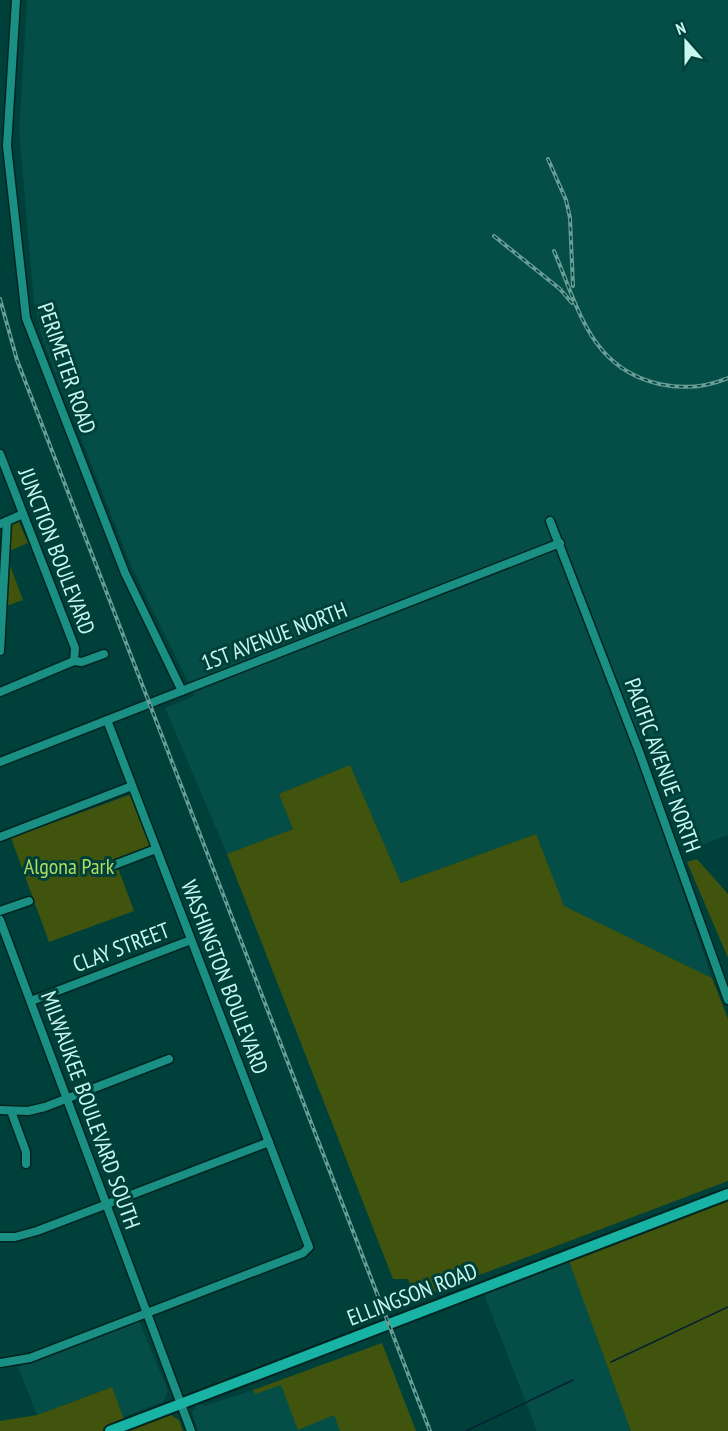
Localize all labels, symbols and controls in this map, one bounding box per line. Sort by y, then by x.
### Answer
north arrow [656,12,716,72]
text: N [673,17,688,39]
street label: PERIMETER ROAD [32,299,102,437]
street label: JUNCTION BOULEVARD [12,463,102,638]
street label: 1ST AVENUE NORTH [197,595,351,677]
street label: PACIFIC AVENUE NORTH [619,674,707,856]
park label: Algona Park [24,852,115,880]
street label: WASHINGTON BOULEVARD [175,876,275,1078]
street label: CLAY STREET [69,916,173,978]
street label: MILWAUKEE BOULEVARD SOUTH [35,987,147,1233]
street label: ELLINGSON ROAD [343,1256,481,1332]

